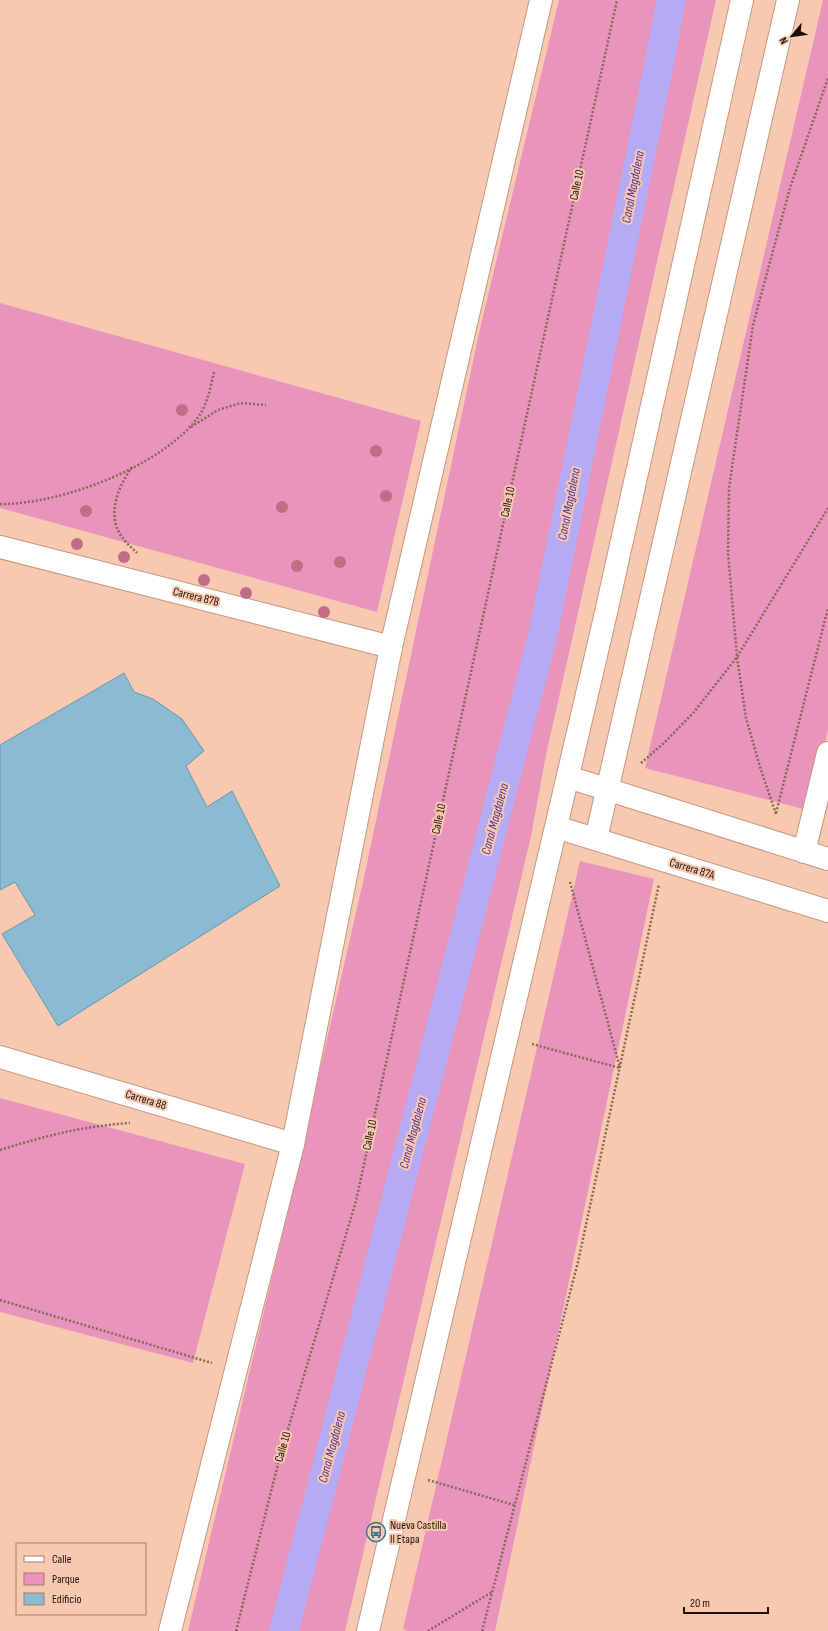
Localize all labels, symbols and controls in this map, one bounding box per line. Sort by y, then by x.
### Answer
north arrow [772,16,812,56]
text: N [777,35,791,46]
water label: Canal Magdalena [618,149,648,225]
street label: Calle 10 [566,168,588,202]
water label: Canal Magdalena [554,466,584,542]
street label: Calle 10 [497,485,519,519]
street label: Carrera 87B [171,584,221,610]
water label: Canal Magdalena [478,781,512,856]
street label: Calle 10 [428,802,450,836]
street label: Carrera 87A [668,855,717,883]
street label: Carrera 88 [124,1087,168,1113]
water label: Canal Magdalena [396,1095,430,1170]
street label: Calle 10 [359,1118,381,1152]
water label: Canal Magdalena [315,1409,349,1484]
street label: Calle 10 [272,1430,294,1464]
place label: Nueva Castilla II Etapa [390,1518,447,1547]
bus stop icon: Nueva Castilla II Etapa [365,1521,387,1543]
legend [16,1543,146,1615]
text: Calle [52,1552,72,1567]
text: Parque [52,1572,80,1587]
scale bar [684,1589,768,1615]
text: Edificio [52,1592,81,1607]
text: 20 m [690,1596,710,1611]

